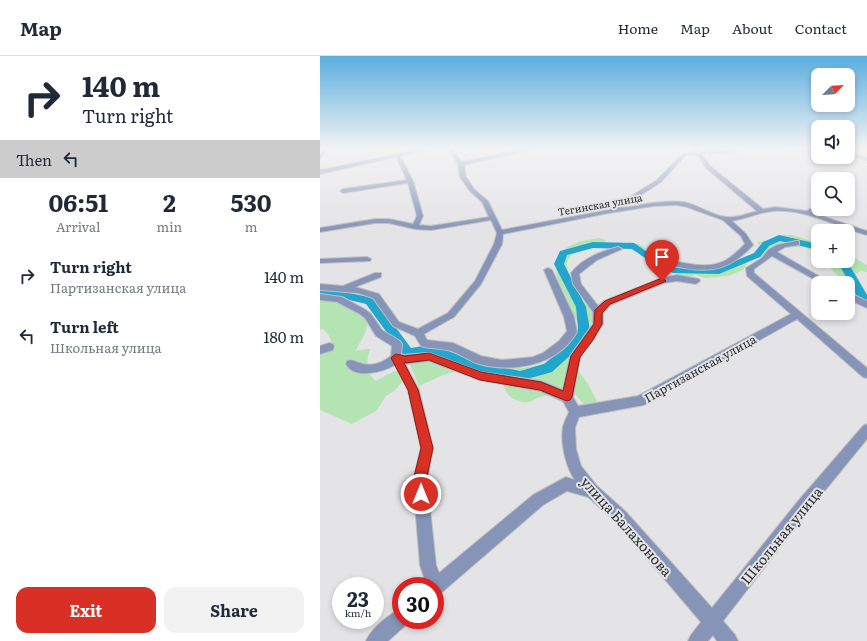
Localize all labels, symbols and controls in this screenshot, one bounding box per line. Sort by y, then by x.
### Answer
text: Map [20,14,62,42]
text: Home [618,18,658,38]
text: Map [680,18,710,38]
text: About [732,18,773,38]
text: Contact [795,18,847,38]
text: 140 m [82,64,160,106]
north arrow [811,68,855,112]
map controls [811,68,855,320]
icon: right [16,72,68,124]
text: Turn right [82,102,173,129]
button: sound [811,120,855,164]
text: Then [16,148,52,171]
icon: left [60,148,82,170]
button: search [811,172,855,216]
text: 06:51 [48,184,108,219]
text: 2 [163,184,176,219]
text: 530 [231,184,272,219]
street label: Тегинская улица [557,189,644,219]
text: Arrival [56,217,100,236]
text: min [157,217,182,236]
text: m [245,217,257,236]
button: + [811,224,855,268]
pin [645,240,679,281]
icon: arrive [651,246,673,268]
text: Turn right [50,255,132,278]
icon: right [16,265,38,287]
text: 140 m [264,265,304,288]
button: − [811,276,855,320]
text: Партизанская улица [50,278,186,297]
text: Turn left [50,315,119,338]
icon: left [16,325,38,347]
text: 180 m [263,325,304,348]
street label: Партизанская улица [641,329,760,406]
text: Школьная улица [50,338,162,357]
street label: улица Балахонова [577,472,678,581]
position arrow [400,473,442,515]
street label: Школьная улица [735,482,827,588]
speed limit sign: 30 [392,577,444,629]
text: 23 [347,583,369,613]
button: Exit [16,587,156,633]
button: Share [164,587,304,633]
text: km/h [345,605,371,620]

